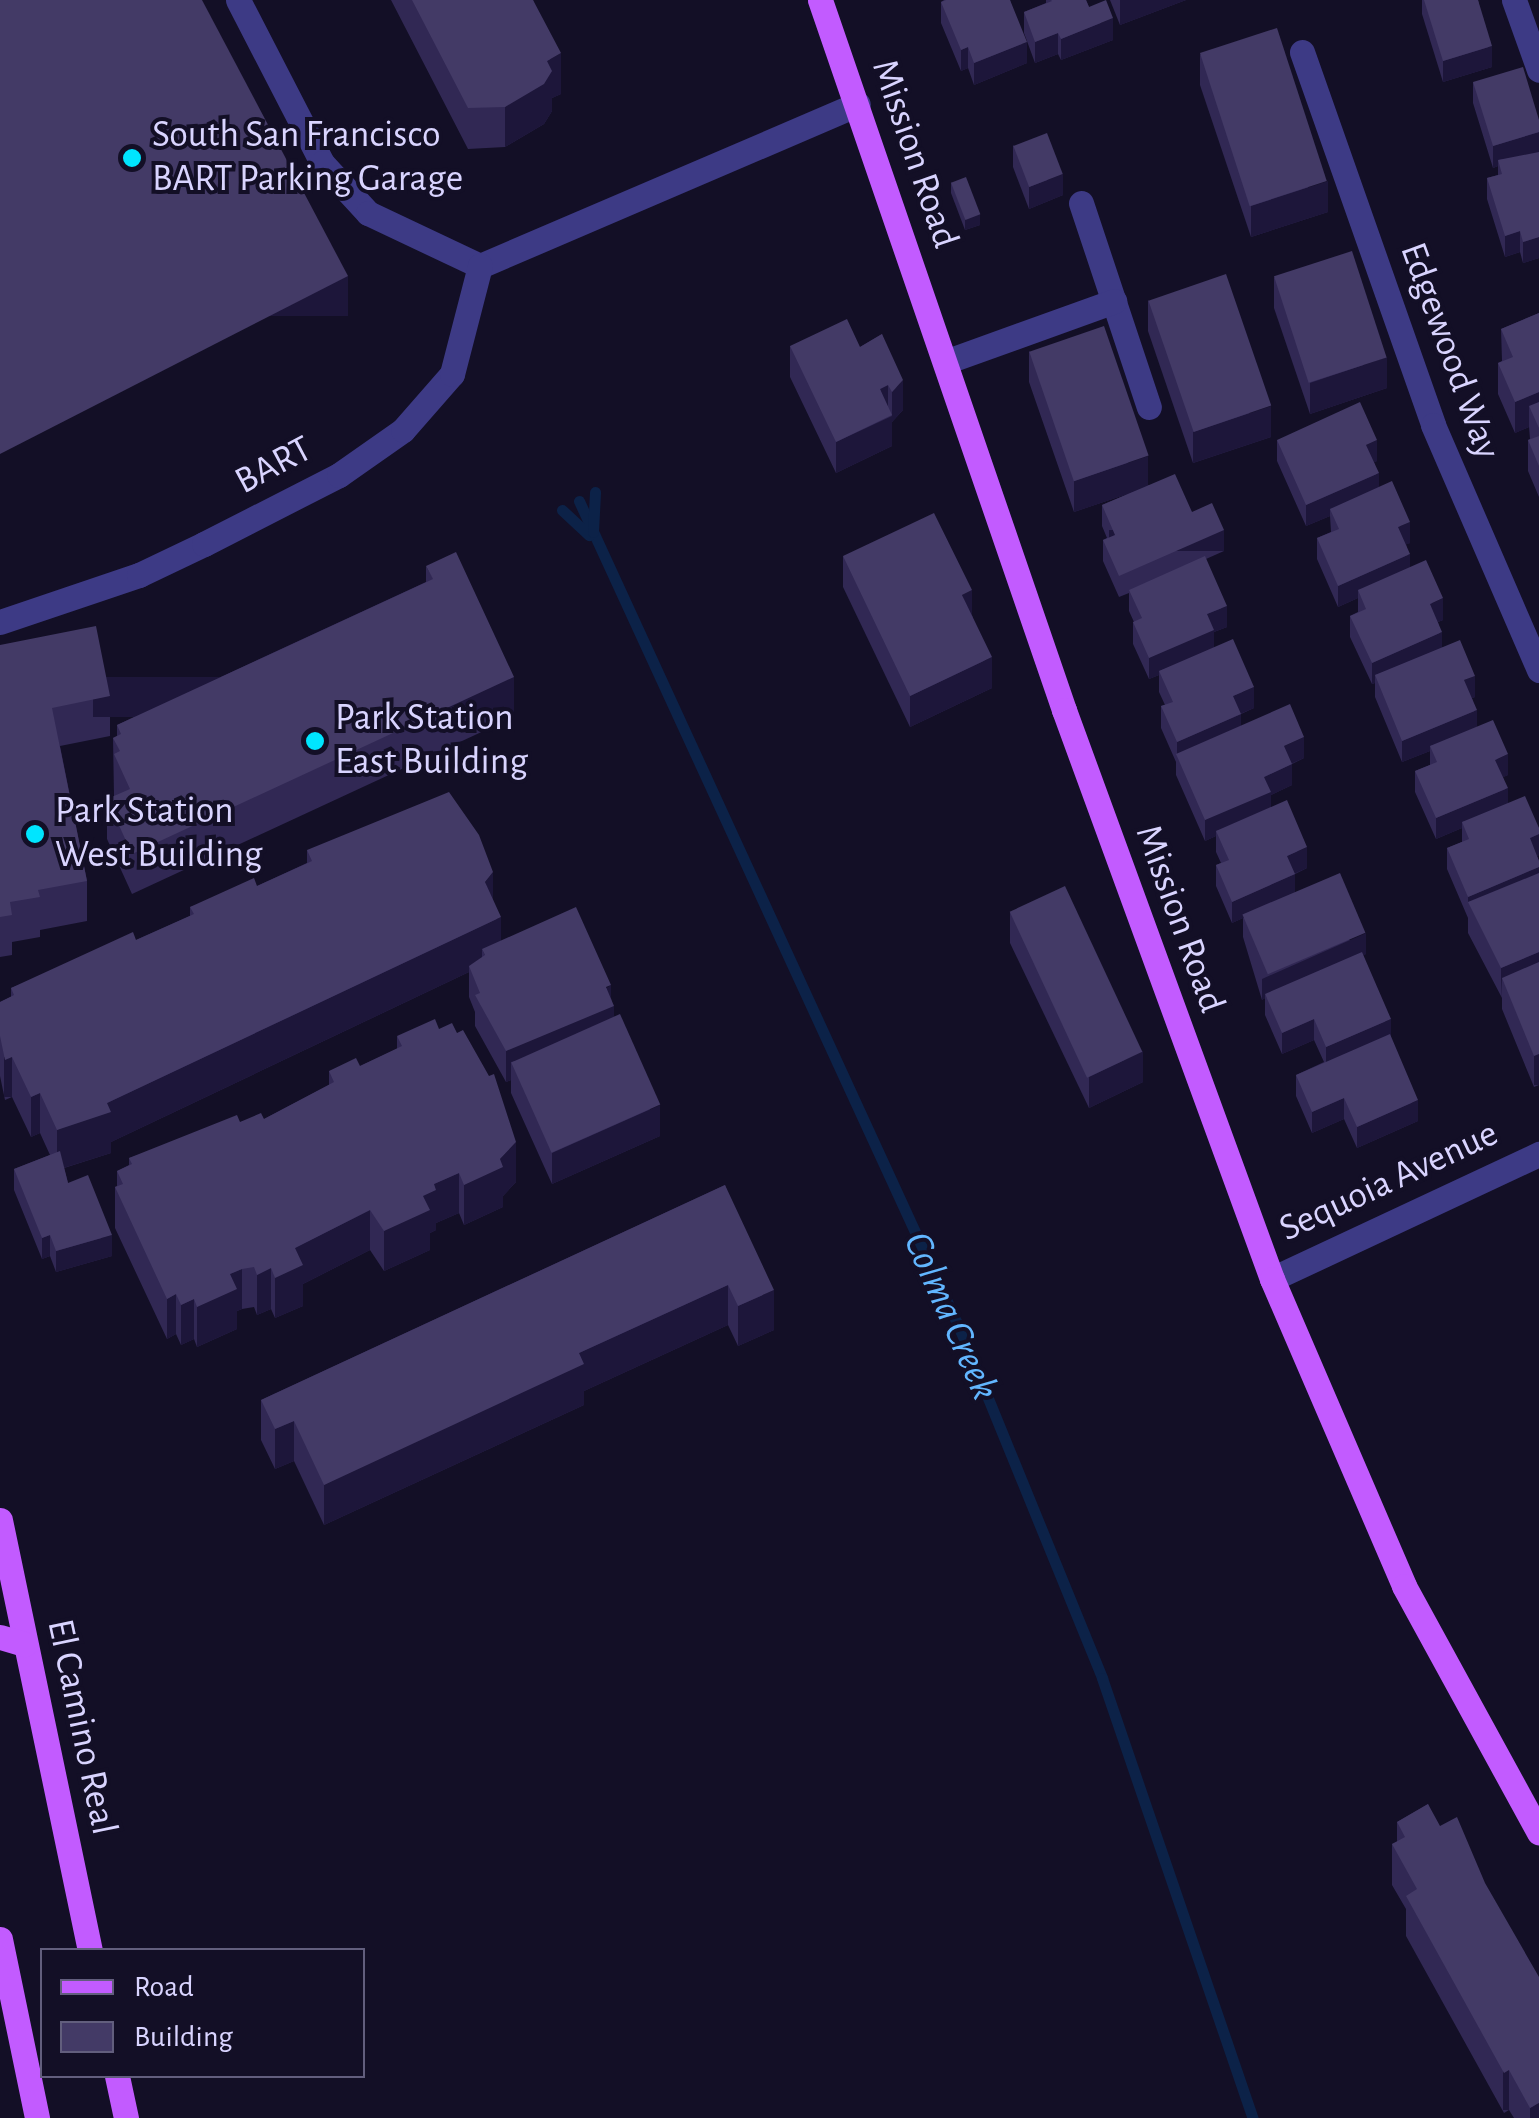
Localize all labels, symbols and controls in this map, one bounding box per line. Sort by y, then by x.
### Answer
street label: Mission Road [860,54,968,254]
place label: South San Francisco BART Parking Garage [152,113,463,202]
marker: South San Francisco BART Parking Garage [121,147,143,169]
street label: Edgewood Way [1389,237,1509,465]
street label: BART [228,427,320,505]
place label: Park Station East Building [335,696,528,786]
marker: Park Station East Building [304,730,326,752]
place label: Park Station West Building [55,789,263,878]
street label: Mission Road [1124,819,1234,1019]
marker: Park Station West Building [24,823,46,845]
street label: Sequoia Avenue [1272,1111,1506,1253]
water label: Colma Creek [893,1225,1009,1407]
street label: El Camino Real [36,1615,126,1839]
legend [40,1948,365,2078]
text: Road [134,1972,194,2002]
text: Building [134,2022,233,2052]

